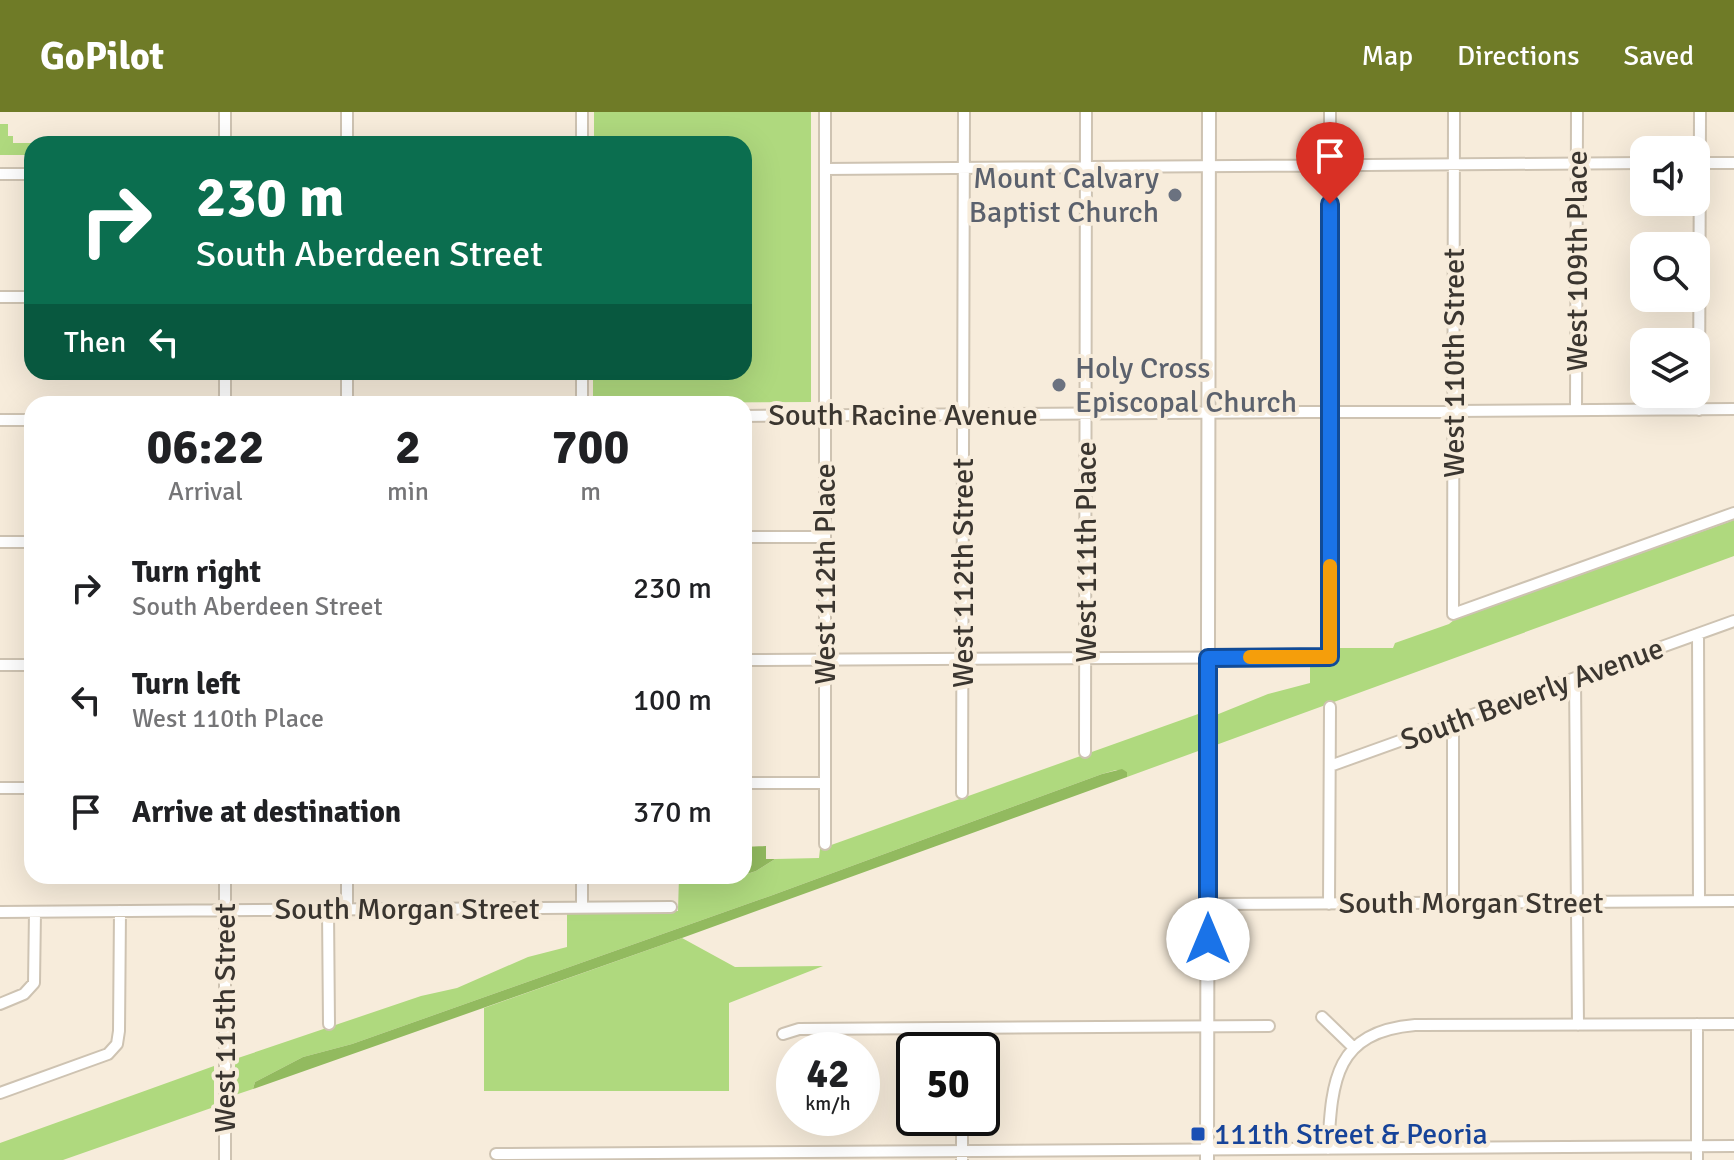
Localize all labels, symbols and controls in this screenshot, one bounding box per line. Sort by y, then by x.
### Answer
text: GoPilot [40,33,164,80]
text: Map [1361,39,1413,73]
text: Directions [1457,39,1579,73]
text: Saved [1623,39,1694,73]
pin [1296,122,1364,204]
icon: arrive [1308,134,1352,178]
map controls [1630,136,1710,408]
button: sound [1630,136,1710,216]
street label: West 109th Place [1559,150,1596,372]
place label: Mount Calvary Baptist Church [969,160,1159,231]
text: 230 m [196,163,344,232]
icon: right [64,168,168,272]
marker: Mount Calvary Baptist Church [1166,186,1184,204]
text: South Aberdeen Street [196,232,543,277]
button: search [1630,232,1710,312]
street label: West 110th Street [1436,248,1473,478]
icon: left [142,320,186,364]
text: Then [64,324,126,361]
button: layers [1630,328,1710,408]
place label: Holy Cross Episcopal Church [1075,350,1297,421]
marker: Holy Cross Episcopal Church [1050,376,1068,394]
street label: South Racine Avenue [768,397,1038,434]
text: 06:22 [147,418,264,477]
text: 2 [395,418,421,477]
text: 700 [552,418,629,477]
street label: West 111th Place [1068,441,1105,663]
street label: West 112th Street [945,458,982,688]
street label: West 112th Place [807,463,844,685]
text: Arrival [168,476,243,508]
text: min [387,476,429,508]
text: m [580,476,601,508]
text: Turn right [132,554,261,591]
icon: right [64,566,108,610]
text: 230 m [633,570,712,607]
text: South Aberdeen Street [132,591,383,623]
street label: South Beverly Avenue [1396,630,1669,759]
text: Turn left [132,666,241,703]
icon: left [64,678,108,722]
text: 100 m [633,682,712,719]
text: West 110th Place [132,703,324,735]
icon: arrive [64,790,108,834]
text: Arrive at destination [132,794,401,831]
text: 370 m [633,794,712,831]
street label: South Morgan Street [1339,885,1603,922]
street label: South Morgan Street [275,891,539,928]
position arrow [1166,897,1250,981]
street label: West 115th Street [207,903,244,1133]
speed limit sign: 50 [896,1032,1000,1136]
text: 42 [806,1049,850,1099]
text: km/h [805,1091,851,1116]
place label: 111th Street & Peoria [1214,1116,1488,1153]
marker: 111th Street & Peoria [1189,1125,1207,1143]

